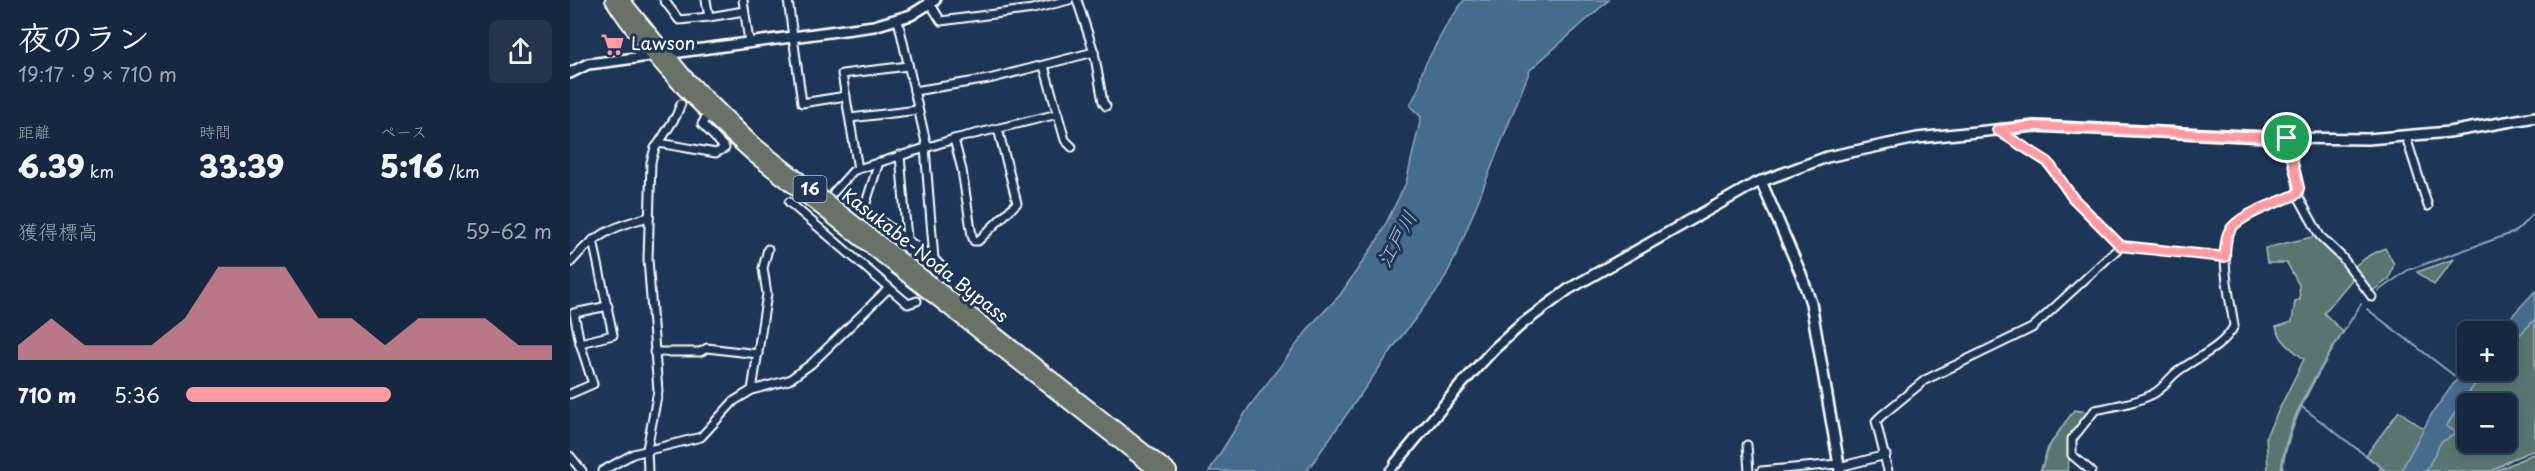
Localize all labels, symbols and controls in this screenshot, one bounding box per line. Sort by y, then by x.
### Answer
text: 夜のラン [18,11,150,61]
button: share [489,20,552,83]
place label: Lawson [631,29,695,56]
supermarket icon: Lawson [600,31,626,57]
text: 19:17 · 9 × 710 m [18,59,177,89]
pin [2261,112,2312,163]
text: 距離 [18,119,50,143]
text: 時間 [199,119,231,143]
text: ペース [380,119,427,143]
icon: arrive [2270,121,2303,154]
text: 6.39 [18,143,85,188]
text: 33:39 [199,143,284,188]
text: 5:16 [380,143,444,188]
text: km [85,159,114,183]
text: /km [444,159,480,183]
road number: 16 [794,176,826,202]
street label: Kasukabe-Noda Bypass [837,181,1015,328]
water label: 江戸川 [1368,205,1424,272]
text: 獲得標高 [18,216,98,246]
text: 59–62 m [465,216,552,246]
map controls [2457,321,2517,453]
button: + [2457,321,2517,381]
text: 710 m [18,380,76,410]
text: 5:36 [114,380,160,410]
button: − [2457,393,2517,453]

